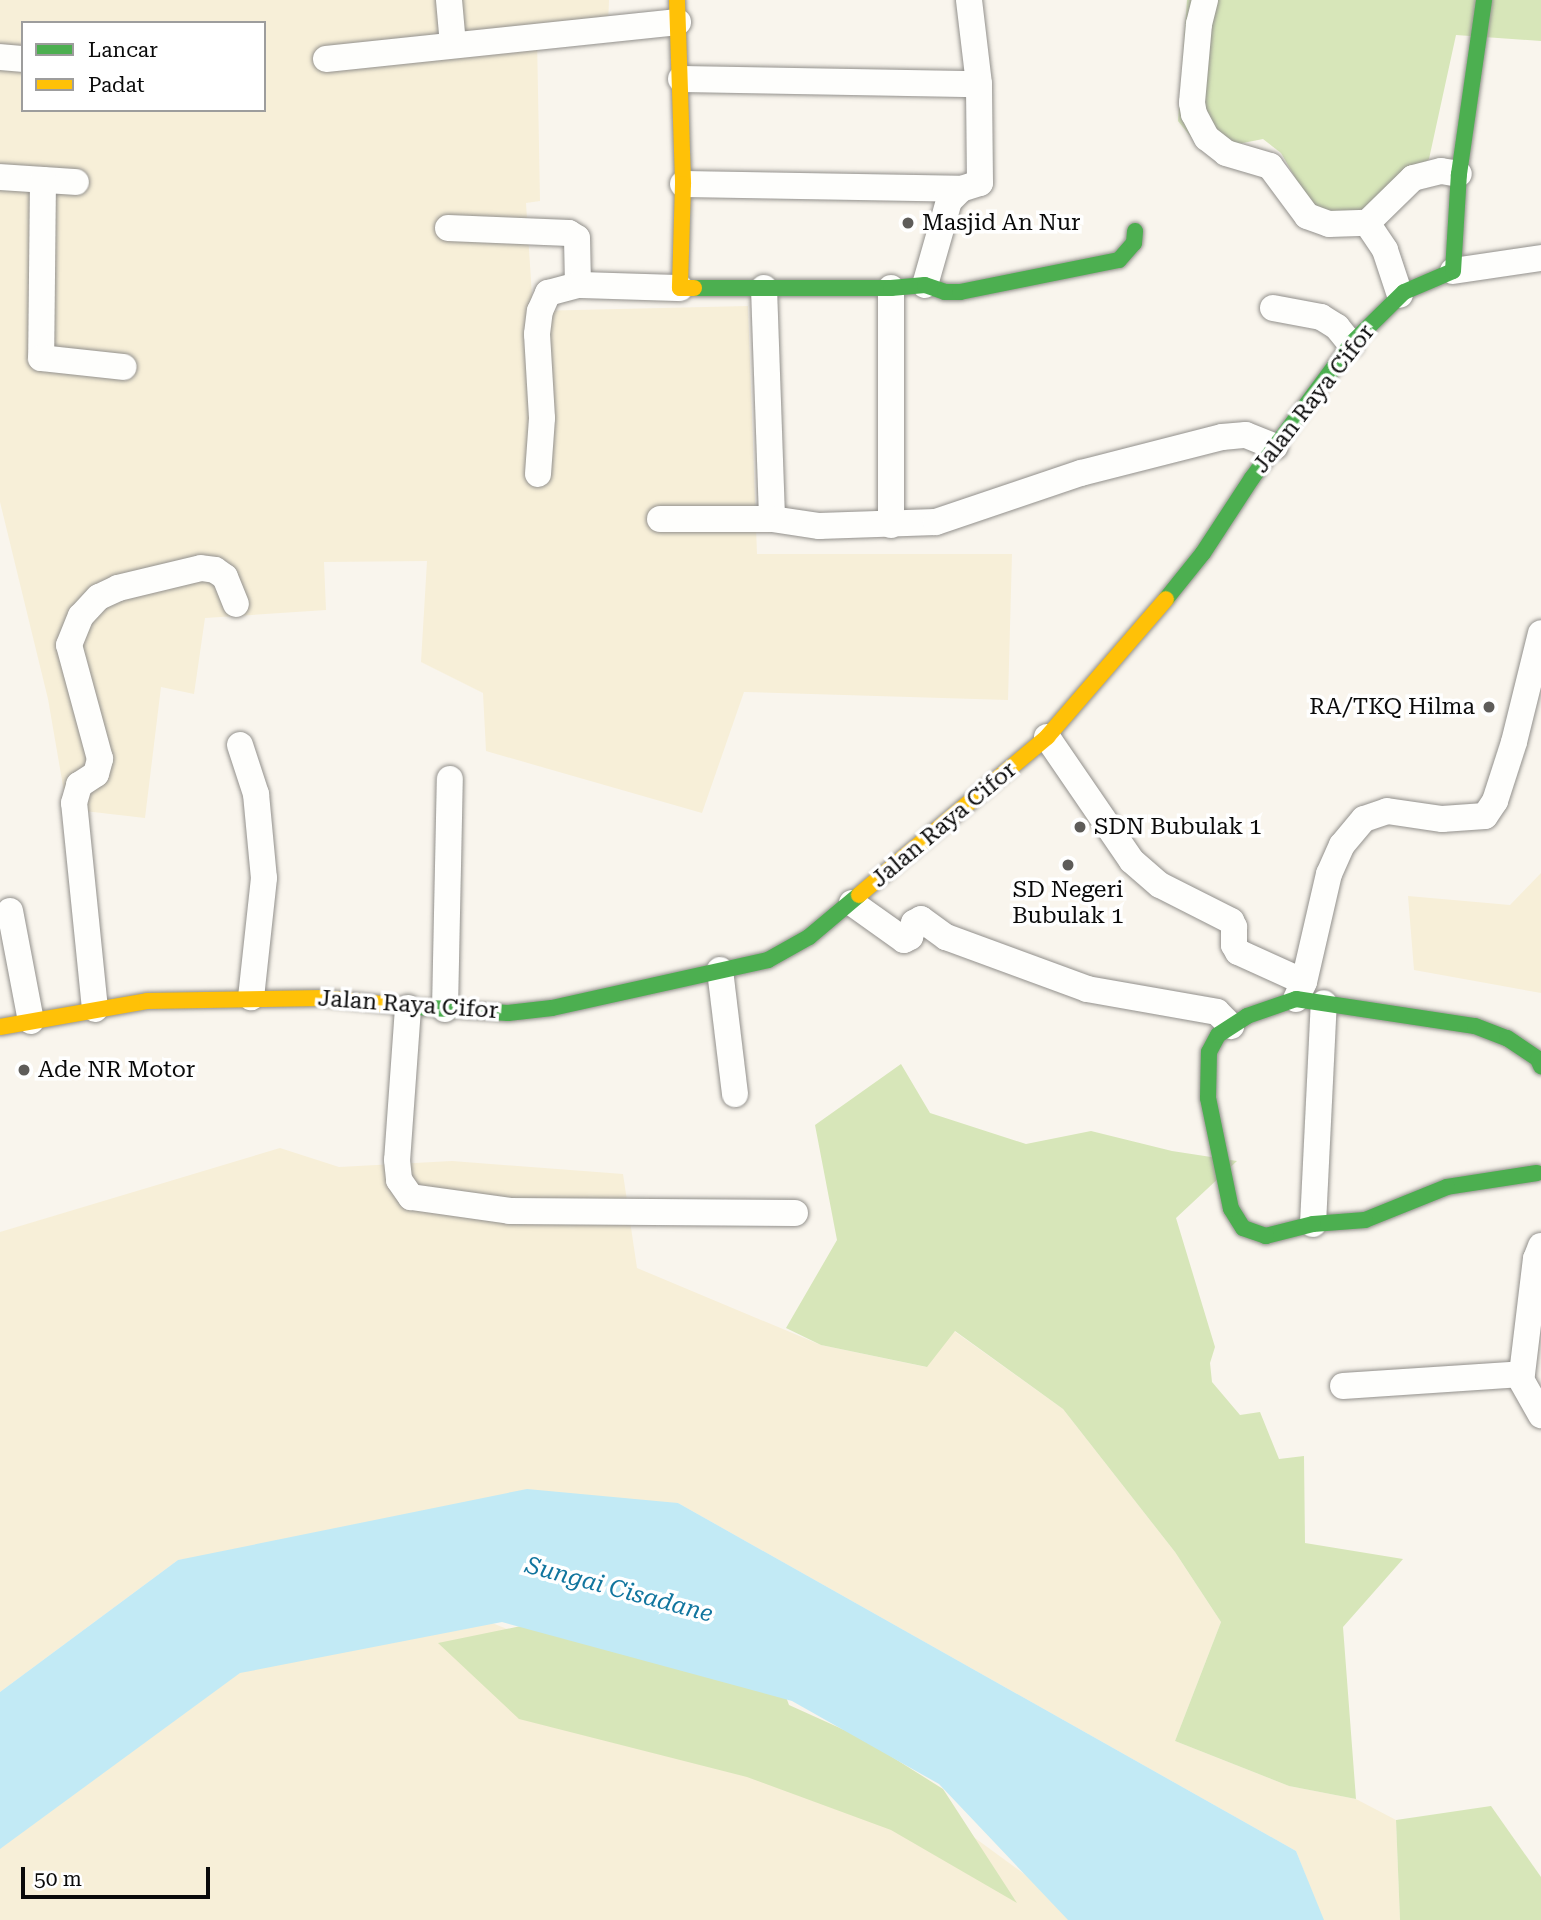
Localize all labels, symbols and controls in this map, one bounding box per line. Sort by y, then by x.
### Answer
legend [21,21,266,112]
text: Lancar [88,38,158,62]
text: Padat [88,73,145,97]
place label: Masjid An Nur [922,209,1081,237]
marker: Masjid An Nur [900,215,916,231]
street label: Jalan Raya Cifor [1248,319,1380,479]
place label: RA/TKQ Hilma [1309,693,1475,721]
marker: RA/TKQ Hilma [1481,699,1497,715]
street label: Jalan Raya Cifor [866,756,1022,894]
place label: SDN Bubulak 1 [1094,813,1262,841]
marker: SDN Bubulak 1 [1072,819,1088,835]
marker: SD Negeri Bubulak 1 [1060,857,1076,873]
place label: SD Negeri Bubulak 1 [1012,876,1124,930]
street label: Jalan Raya Cifor [317,985,499,1025]
place label: Ade NR Motor [38,1056,195,1084]
marker: Ade NR Motor [16,1062,32,1078]
water label: Sungai Cisadane [522,1551,716,1629]
scale bar [24,1854,214,1898]
text: 50 m [34,1867,82,1891]

